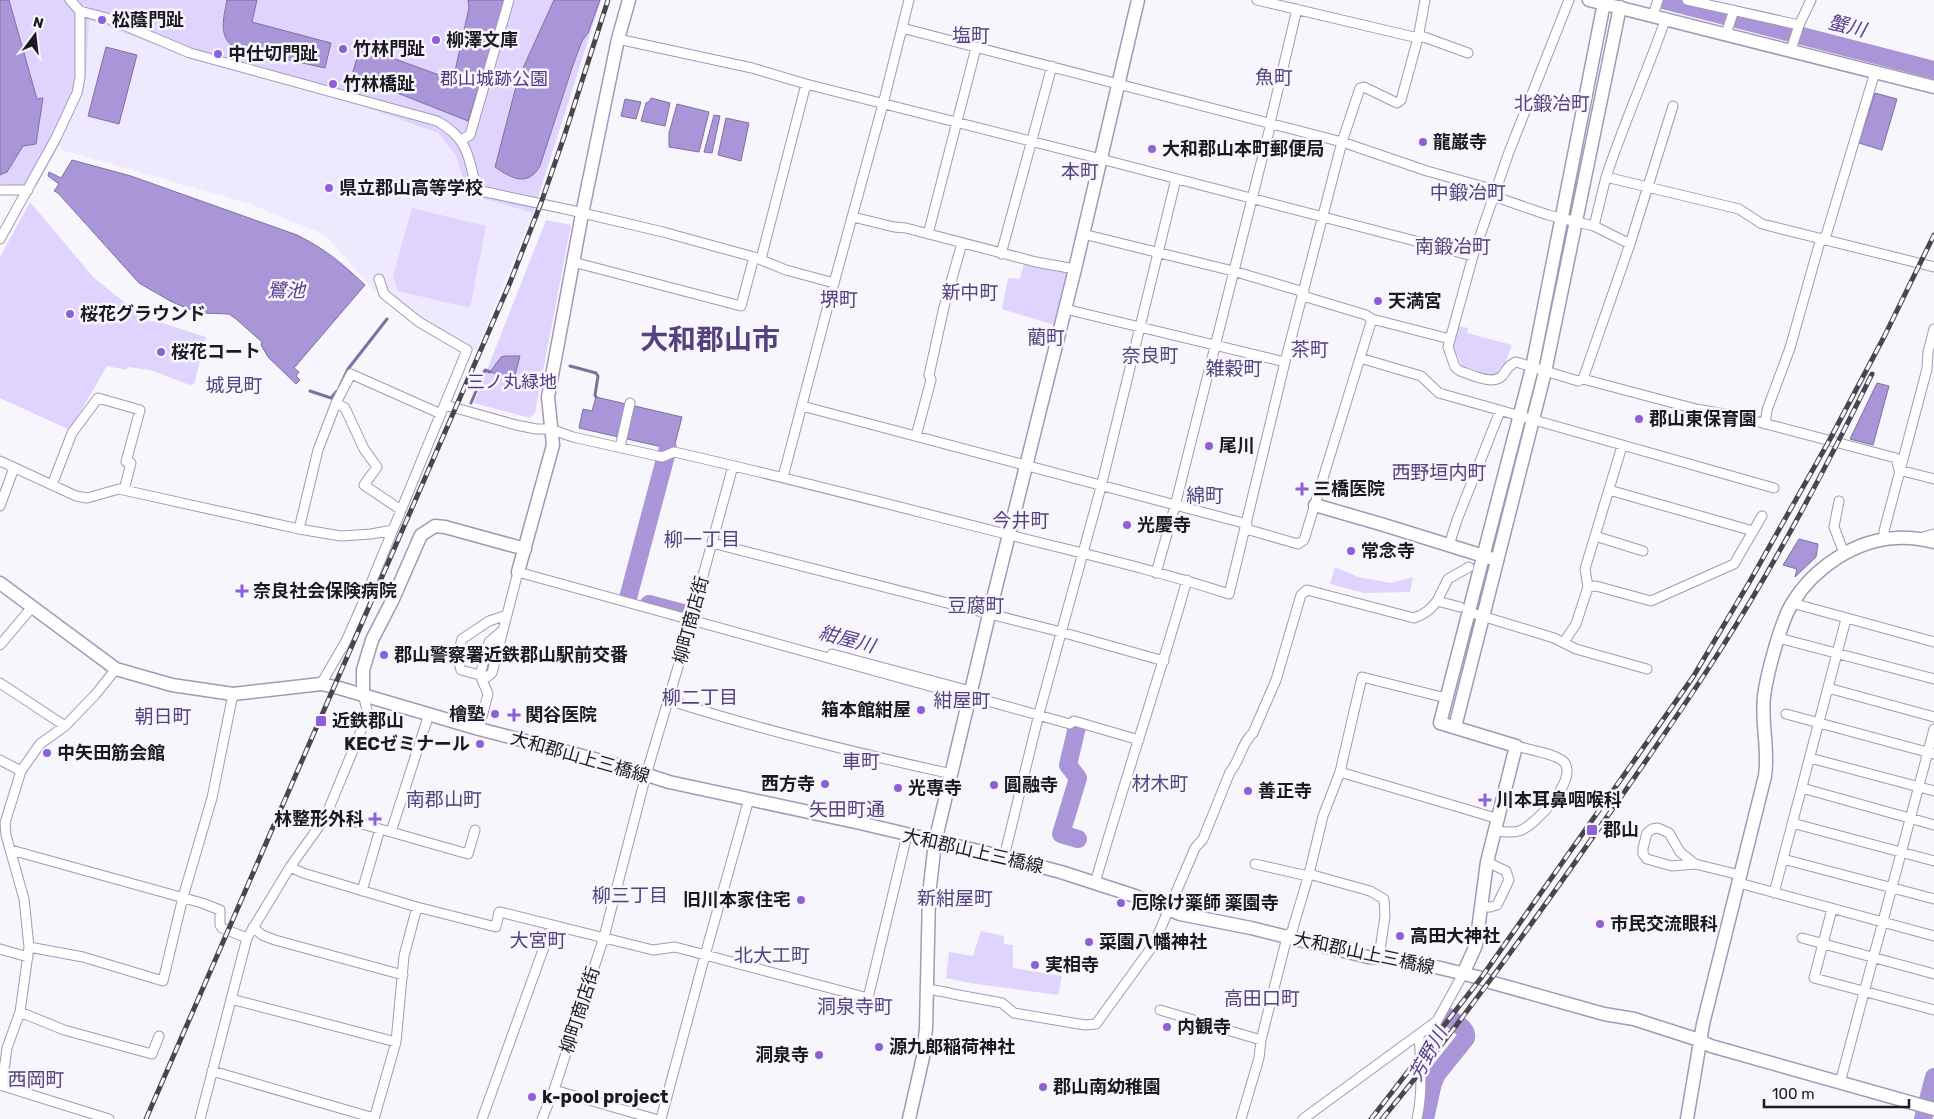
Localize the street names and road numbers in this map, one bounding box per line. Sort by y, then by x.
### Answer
street label: 柳町商店街 [669,574,713,666]
street label: 大和郡山上三橋線 [508,727,652,787]
street label: 大和郡山上三橋線 [900,824,1046,878]
street label: 大和郡山上三橋線 [1291,927,1437,979]
street label: 柳町商店街 [556,964,604,1056]

